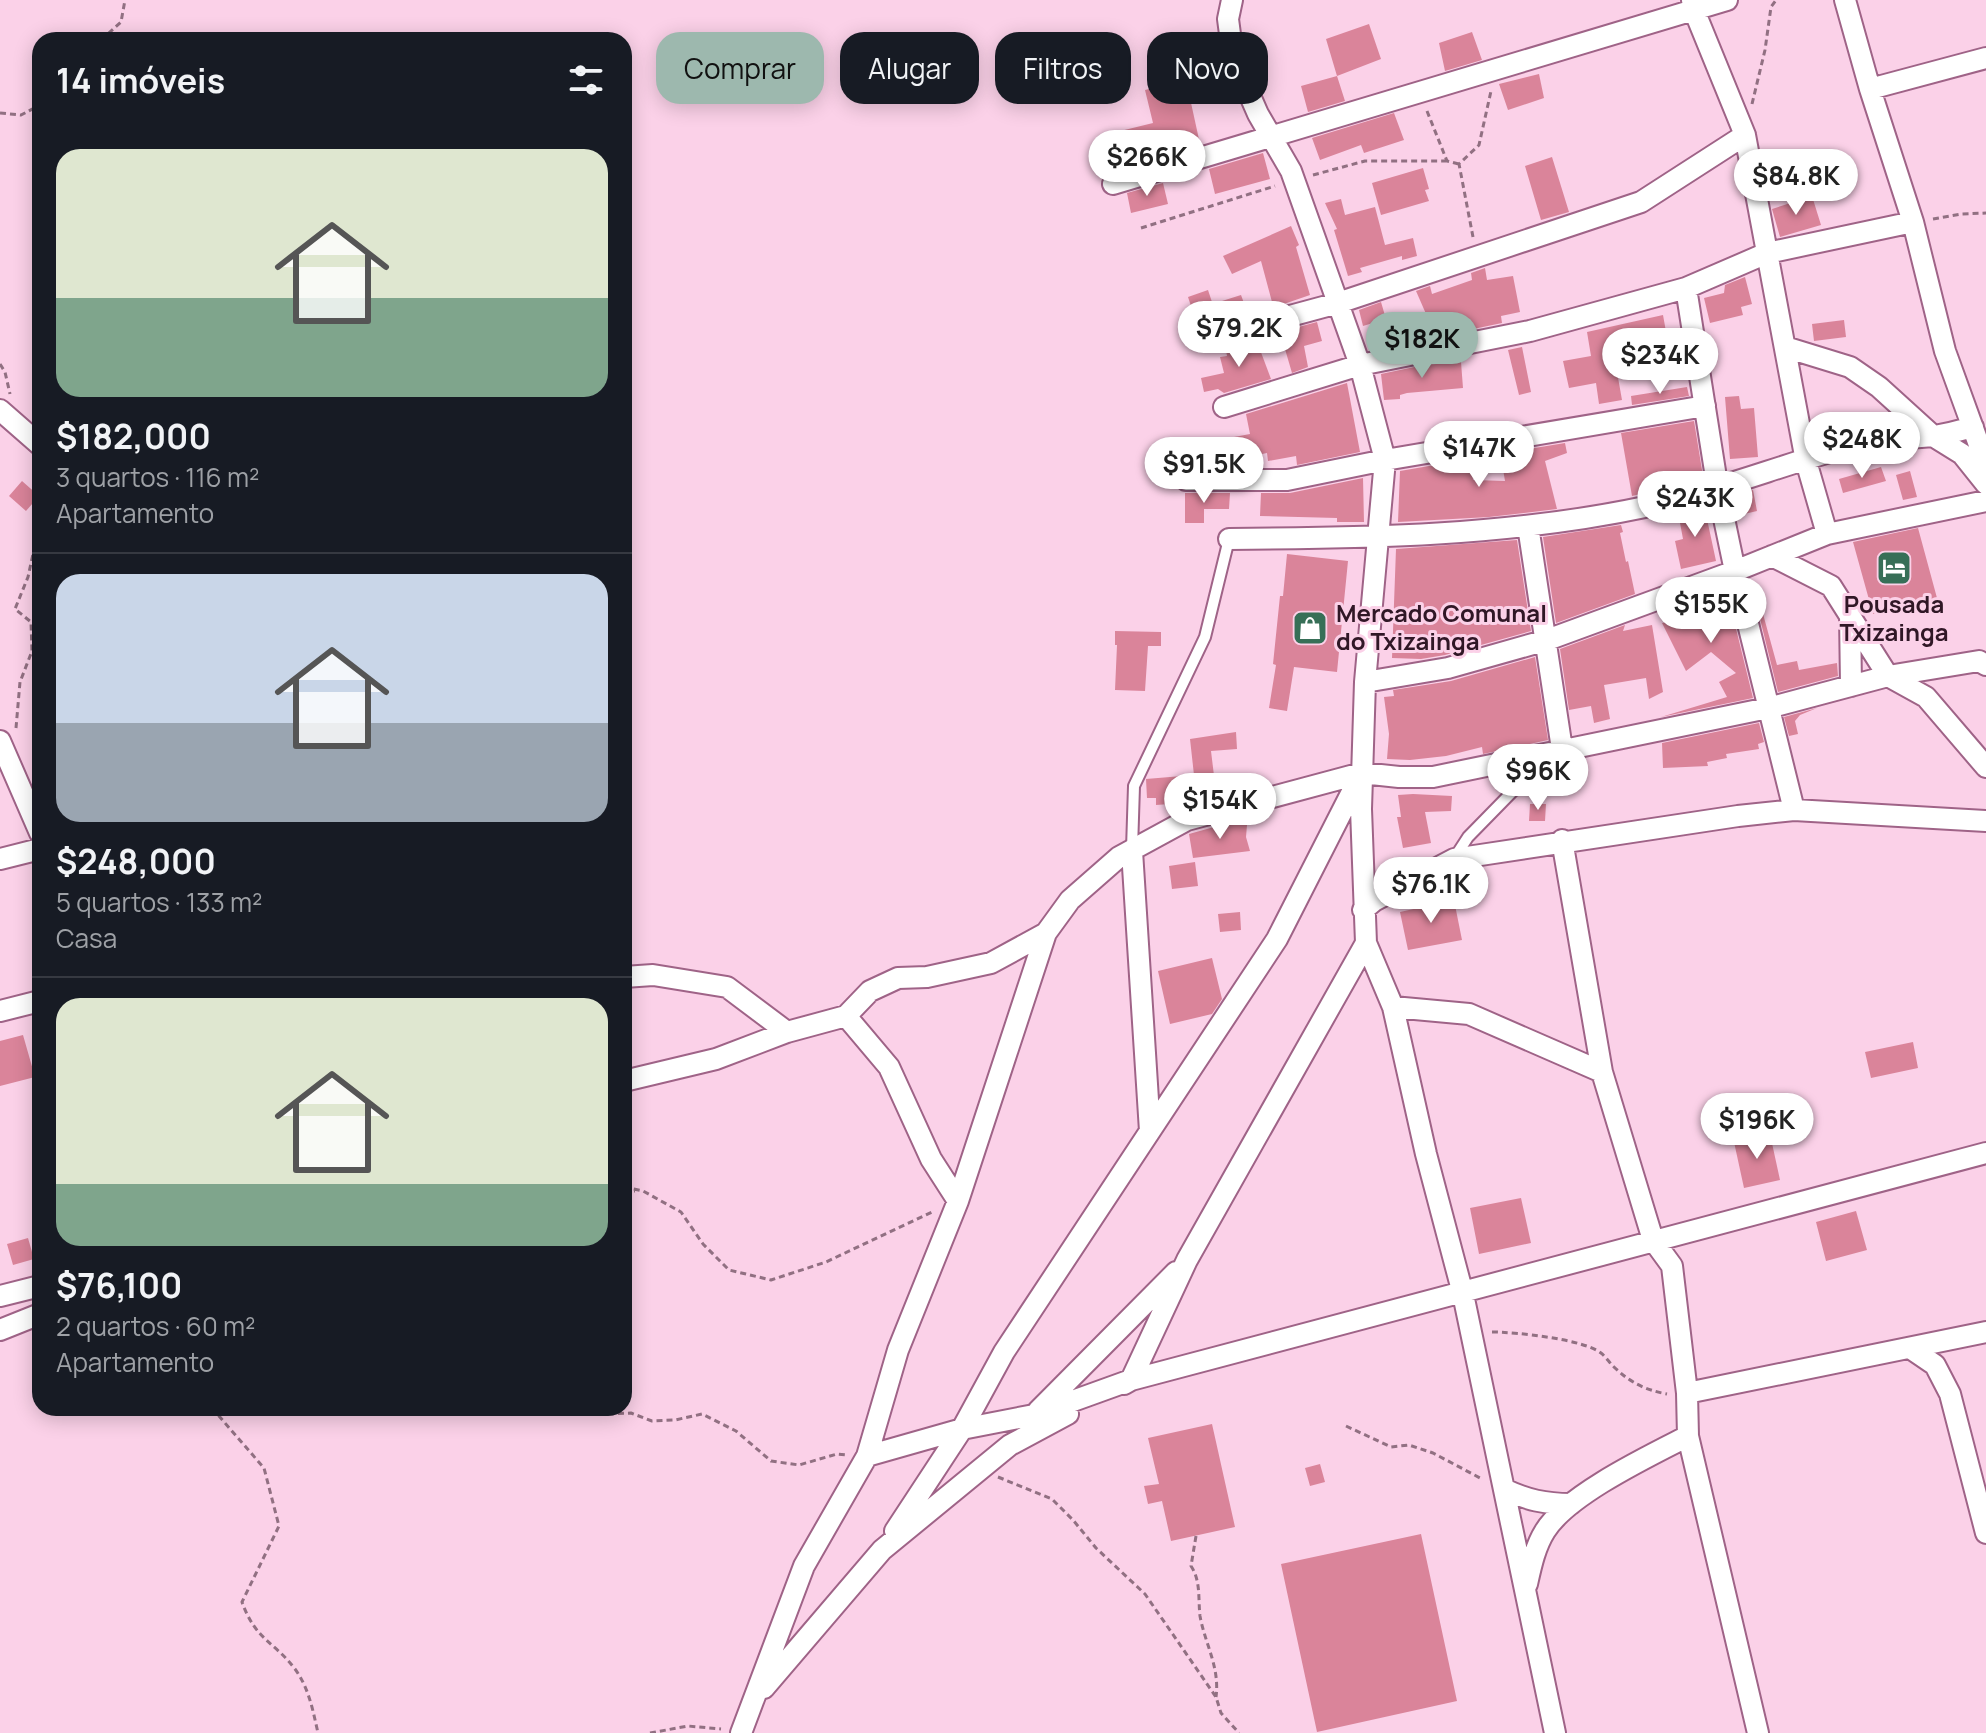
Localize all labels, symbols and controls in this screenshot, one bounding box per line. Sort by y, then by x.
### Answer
chip: Comprar [656,32,824,104]
chip: Alugar [840,32,979,104]
chip: Filtros [995,32,1131,104]
chip: Novo [1147,32,1268,104]
text: 14 imóveis [56,57,225,103]
icon: filters [564,58,608,102]
pin: $266K [1091,130,1203,198]
text: $266K [1107,138,1187,174]
pin: $84.8K [1731,149,1861,217]
text: $84.8K [1752,157,1840,193]
icon: home [260,201,404,345]
pin: $79.2K [1174,301,1304,369]
text: $79.2K [1196,309,1282,345]
pin: $182K [1366,312,1478,380]
text: $182K [1384,320,1460,356]
pin: $234K [1604,328,1716,396]
text: $234K [1620,336,1700,372]
pin: $248K [1806,412,1918,480]
text: $182,000 [56,413,211,459]
text: $248K [1822,420,1902,456]
pin: $147K [1423,421,1535,489]
text: $147K [1442,429,1516,465]
pin: $91.5K [1139,437,1269,505]
text: $91.5K [1163,445,1245,481]
text: 3 quartos · 116 m² [56,459,259,495]
pin: $243K [1639,471,1751,539]
text: $243K [1655,479,1735,515]
text: Apartamento [56,495,214,531]
hotel icon: Pousada Txizainga [1875,549,1913,587]
pin: $155K [1655,577,1767,645]
text: $155K [1673,585,1749,621]
place label: Pousada Txizainga [1839,587,1949,648]
place label: Mercado Comunal do Txizainga [1336,596,1547,657]
shop icon: Mercado Comunal do Txizainga [1291,609,1329,647]
icon: home [260,626,404,770]
pin: $96K [1491,744,1585,812]
text: $96K [1505,752,1571,788]
pin: $154K [1164,773,1276,841]
text: $154K [1182,781,1258,817]
text: $248,000 [56,838,216,884]
pin: $76.1K [1366,857,1496,925]
text: $76.1K [1391,865,1471,901]
text: 5 quartos · 133 m² [56,884,263,920]
text: Casa [56,920,117,956]
icon: home [260,1050,404,1194]
pin: $196K [1701,1093,1813,1161]
text: $196K [1719,1101,1795,1137]
text: $76,100 [56,1262,183,1308]
text: 2 quartos · 60 m² [56,1308,255,1344]
text: Apartamento [56,1344,214,1380]

